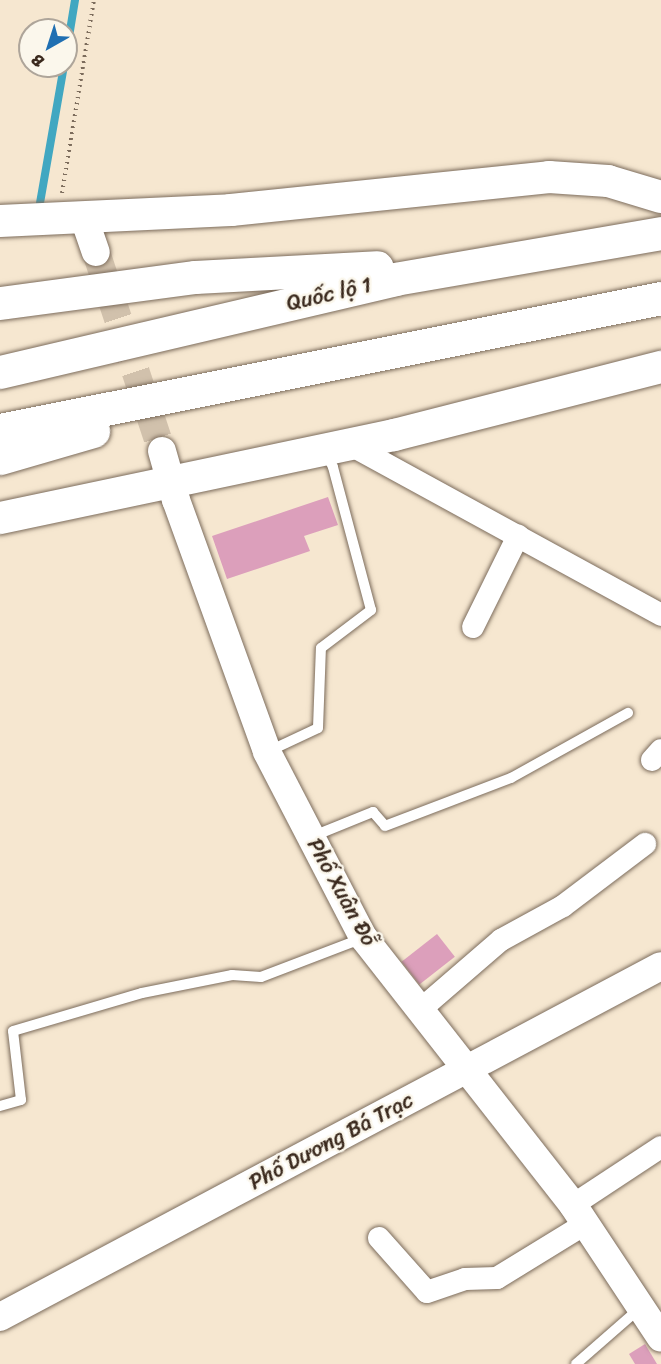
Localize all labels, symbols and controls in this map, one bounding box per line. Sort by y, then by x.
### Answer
north arrow [18,18,78,78]
text: B [25,46,51,75]
street label: Quốc lộ 1 [284,271,374,317]
street label: Phố Xuân Đỗ [302,833,382,951]
street label: Phố Dương Bá Trạc [244,1087,418,1195]

